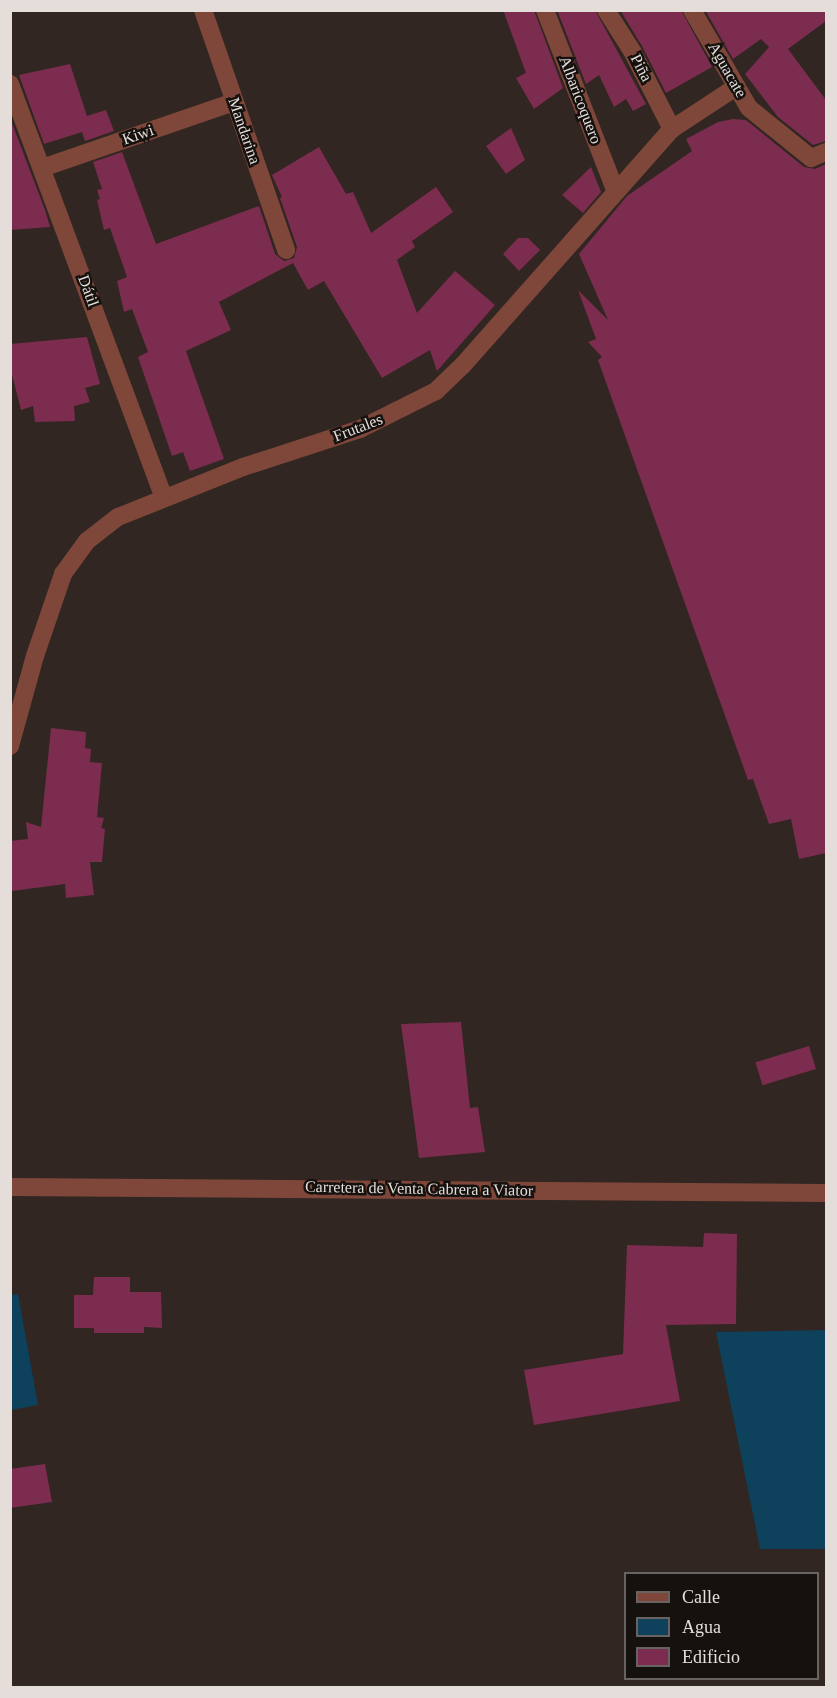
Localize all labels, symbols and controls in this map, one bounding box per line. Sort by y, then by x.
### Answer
street label: Aguacate [704,39,750,101]
street label: Piña [626,51,656,85]
street label: Albaricoquero [554,53,606,147]
street label: Mandarina [224,95,264,167]
street label: Kiwi [120,121,156,149]
street label: Dátil [74,273,102,309]
street label: Frutales [330,410,386,446]
street label: Carretera de Venta Cabrera a Viator [305,1177,533,1201]
legend [624,1572,819,1680]
text: Calle [682,1587,720,1607]
text: Agua [682,1617,721,1637]
text: Edificio [682,1647,740,1667]

